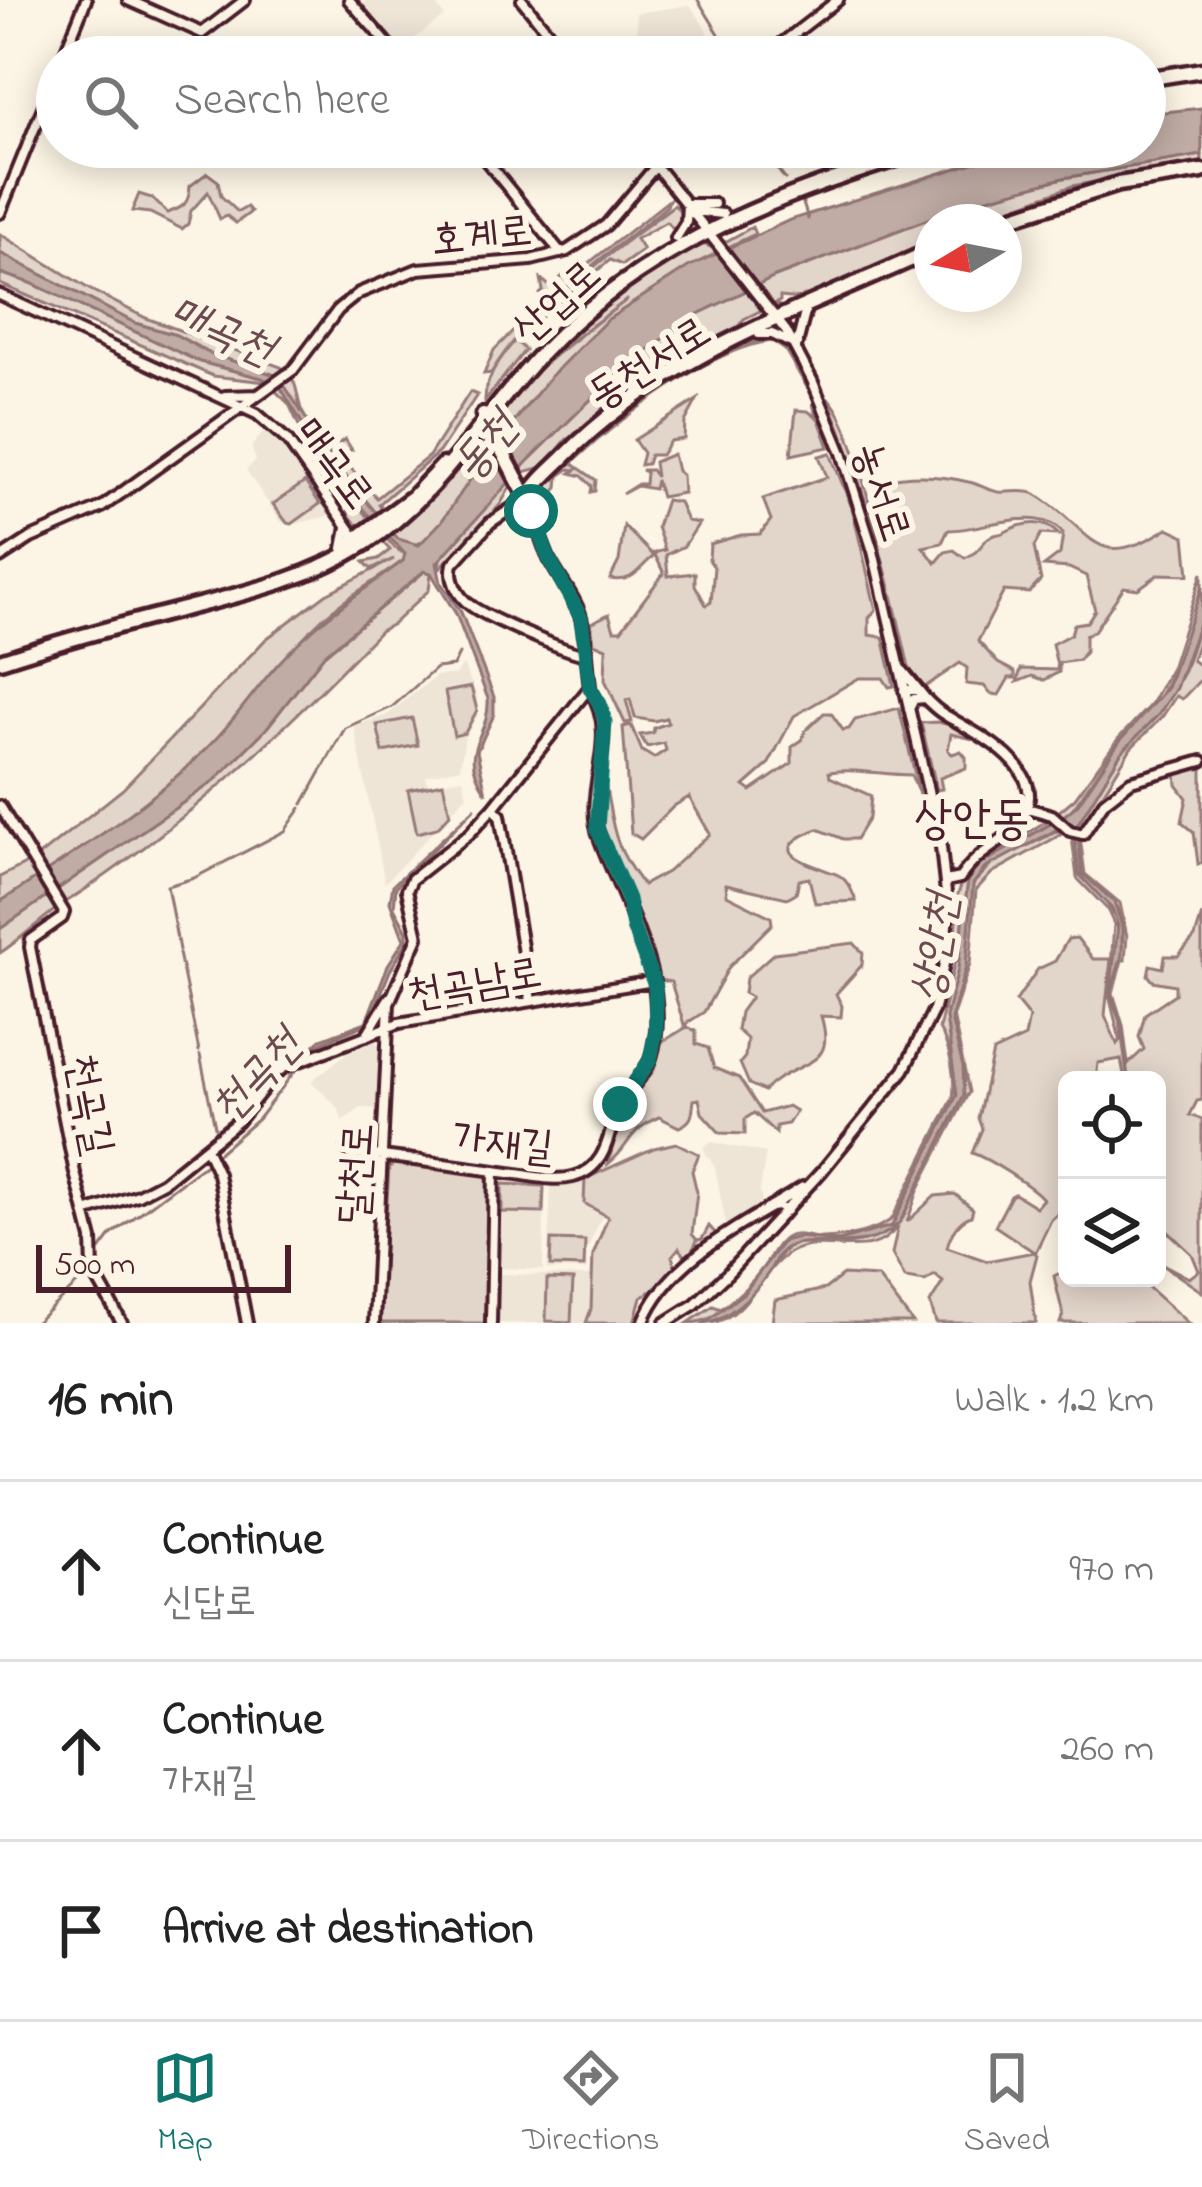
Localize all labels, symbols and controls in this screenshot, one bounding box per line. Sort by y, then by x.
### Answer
search box [36,36,1166,168]
icon: search [78,69,144,135]
text: Search here [174,69,390,135]
street label: 호계로 [428,202,535,273]
north arrow [914,204,1022,312]
street label: 산업로 [500,247,616,360]
water label: 매곡천 [158,280,287,386]
street label: 동천서로 [577,303,724,427]
water label: 동천 [438,395,538,496]
street label: 매곡로 [278,406,387,524]
street label: 농서로 [835,435,924,550]
route start [504,484,558,538]
district label: 상안동 [914,786,1030,856]
water label: 상안천 [896,885,979,1007]
street label: 천곡남로 [403,944,547,1027]
water label: 천곡천 [196,1012,321,1140]
street label: 천곡길 [48,1049,127,1160]
map controls [1058,1071,1166,1287]
button: locate [1058,1071,1166,1179]
route end [593,1077,647,1131]
street label: 가재길 [449,1109,556,1180]
street label: 달천로 [324,1121,391,1226]
button: layers [1058,1179,1166,1287]
scale bar [36,1239,291,1292]
text: 500 m [54,1242,135,1290]
text: 16 min [48,1364,173,1439]
text: Walk · 1.2 km [954,1373,1154,1430]
text: Continue [162,1509,323,1575]
icon: ahead [48,1538,114,1604]
text: 970 m [1069,1542,1154,1599]
text: 신답로 [162,1575,256,1632]
text: Continue [162,1689,323,1755]
icon: ahead [48,1718,114,1784]
text: 260 m [1061,1722,1154,1779]
text: 가재길 [162,1755,256,1812]
icon: arrive [48,1898,114,1964]
text: Arrive at destination [162,1898,533,1964]
tab: Map [152,2045,218,2165]
tab: Directions [522,2045,659,2165]
tab: Saved [964,2045,1050,2165]

